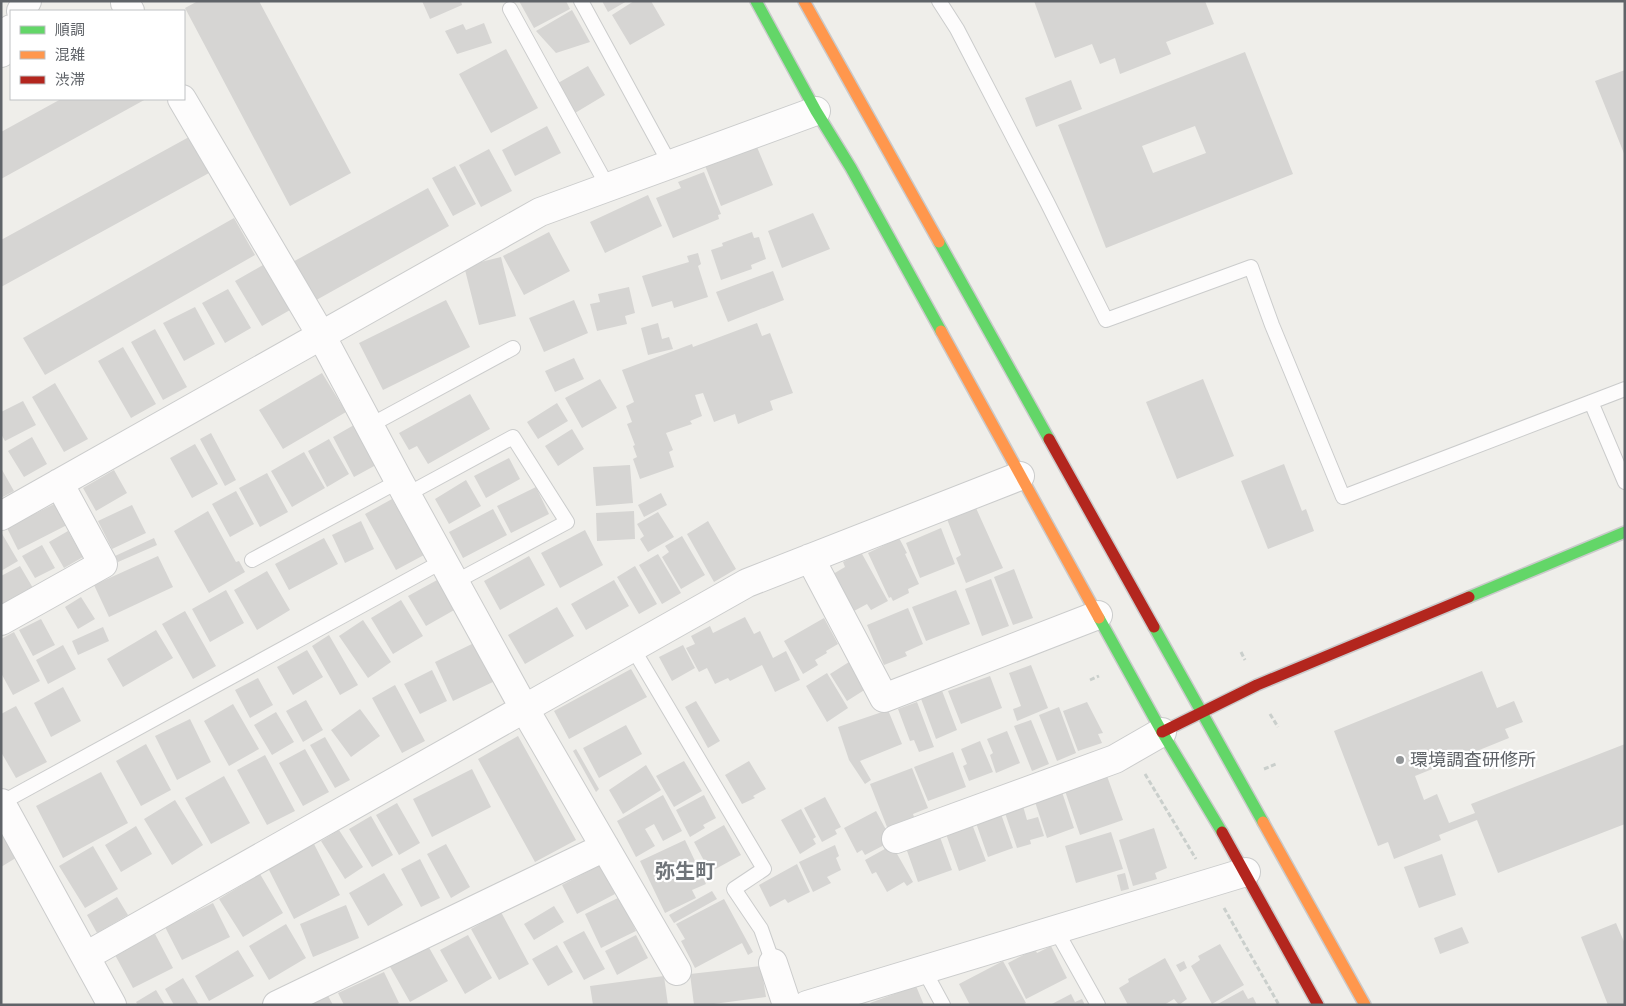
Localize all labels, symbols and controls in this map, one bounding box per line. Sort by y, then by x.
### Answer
legend [10,10,185,100]
text: 順調 [55,21,85,39]
text: 混雑 [55,46,85,64]
text: 渋滞 [55,71,85,89]
place label: 環境調査研修所 [1410,749,1536,771]
marker: 環境調査研修所 [1394,754,1406,766]
district label: 弥生町 [655,859,715,884]

